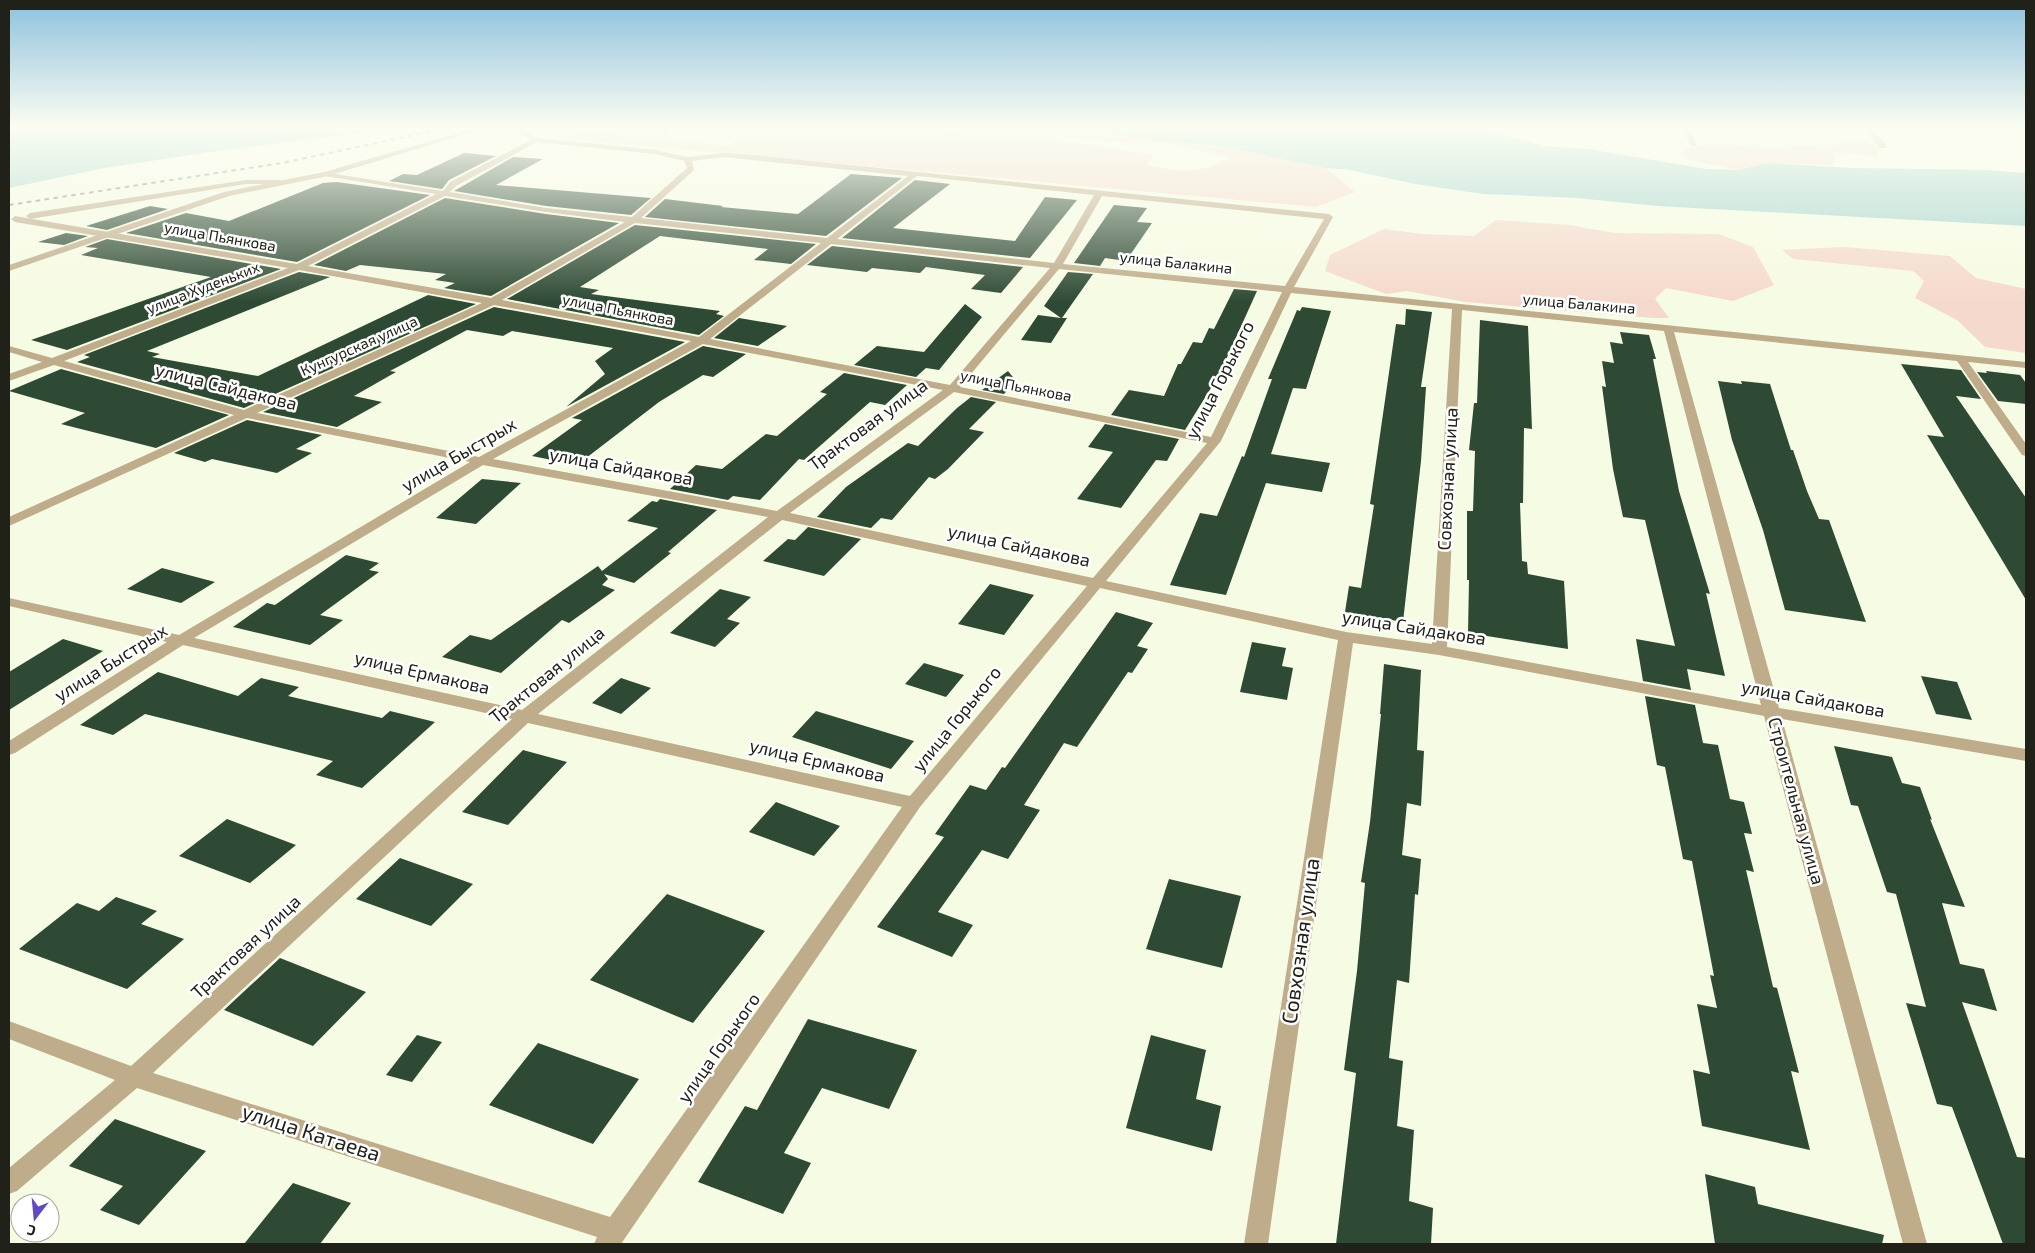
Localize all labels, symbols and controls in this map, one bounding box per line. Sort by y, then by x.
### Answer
street label: улица Пьянкова [163,217,277,256]
street label: улица Балакина [1119,247,1233,278]
street label: улица Худеньких [144,257,262,318]
street label: улица Пьянкова [561,289,675,330]
street label: улица Балакина [1522,289,1636,318]
street label: Кунгурская улица [297,311,420,380]
street label: улица Горького [1180,317,1258,442]
street label: улица Сайдакова [153,358,299,414]
street label: улица Пьянкова [959,365,1073,406]
street label: Трактовая улица [804,374,931,475]
street label: Совхозная улица [1432,407,1462,551]
street label: улица Быстрых [397,412,520,496]
street label: улица Сайдакова [548,443,695,489]
street label: улица Сайдакова [946,519,1093,571]
street label: улица Сайдакова [1341,605,1488,649]
street label: улица Быстрых [50,618,171,706]
street label: Трактовая улица [484,621,608,727]
street label: улица Ермакова [353,646,492,698]
street label: улица Горького [907,661,1005,775]
street label: улица Сайдакова [1740,675,1887,721]
street label: Строительная улица [1764,714,1830,887]
street label: улица Ермакова [748,734,887,786]
street label: Совхозная улица [1276,856,1325,1025]
street label: Трактовая улица [186,890,305,1003]
street label: улица Горького [672,988,764,1107]
street label: улица Катаева [239,1097,384,1167]
north arrow [10,1193,60,1243]
text: С [25,1222,38,1240]

